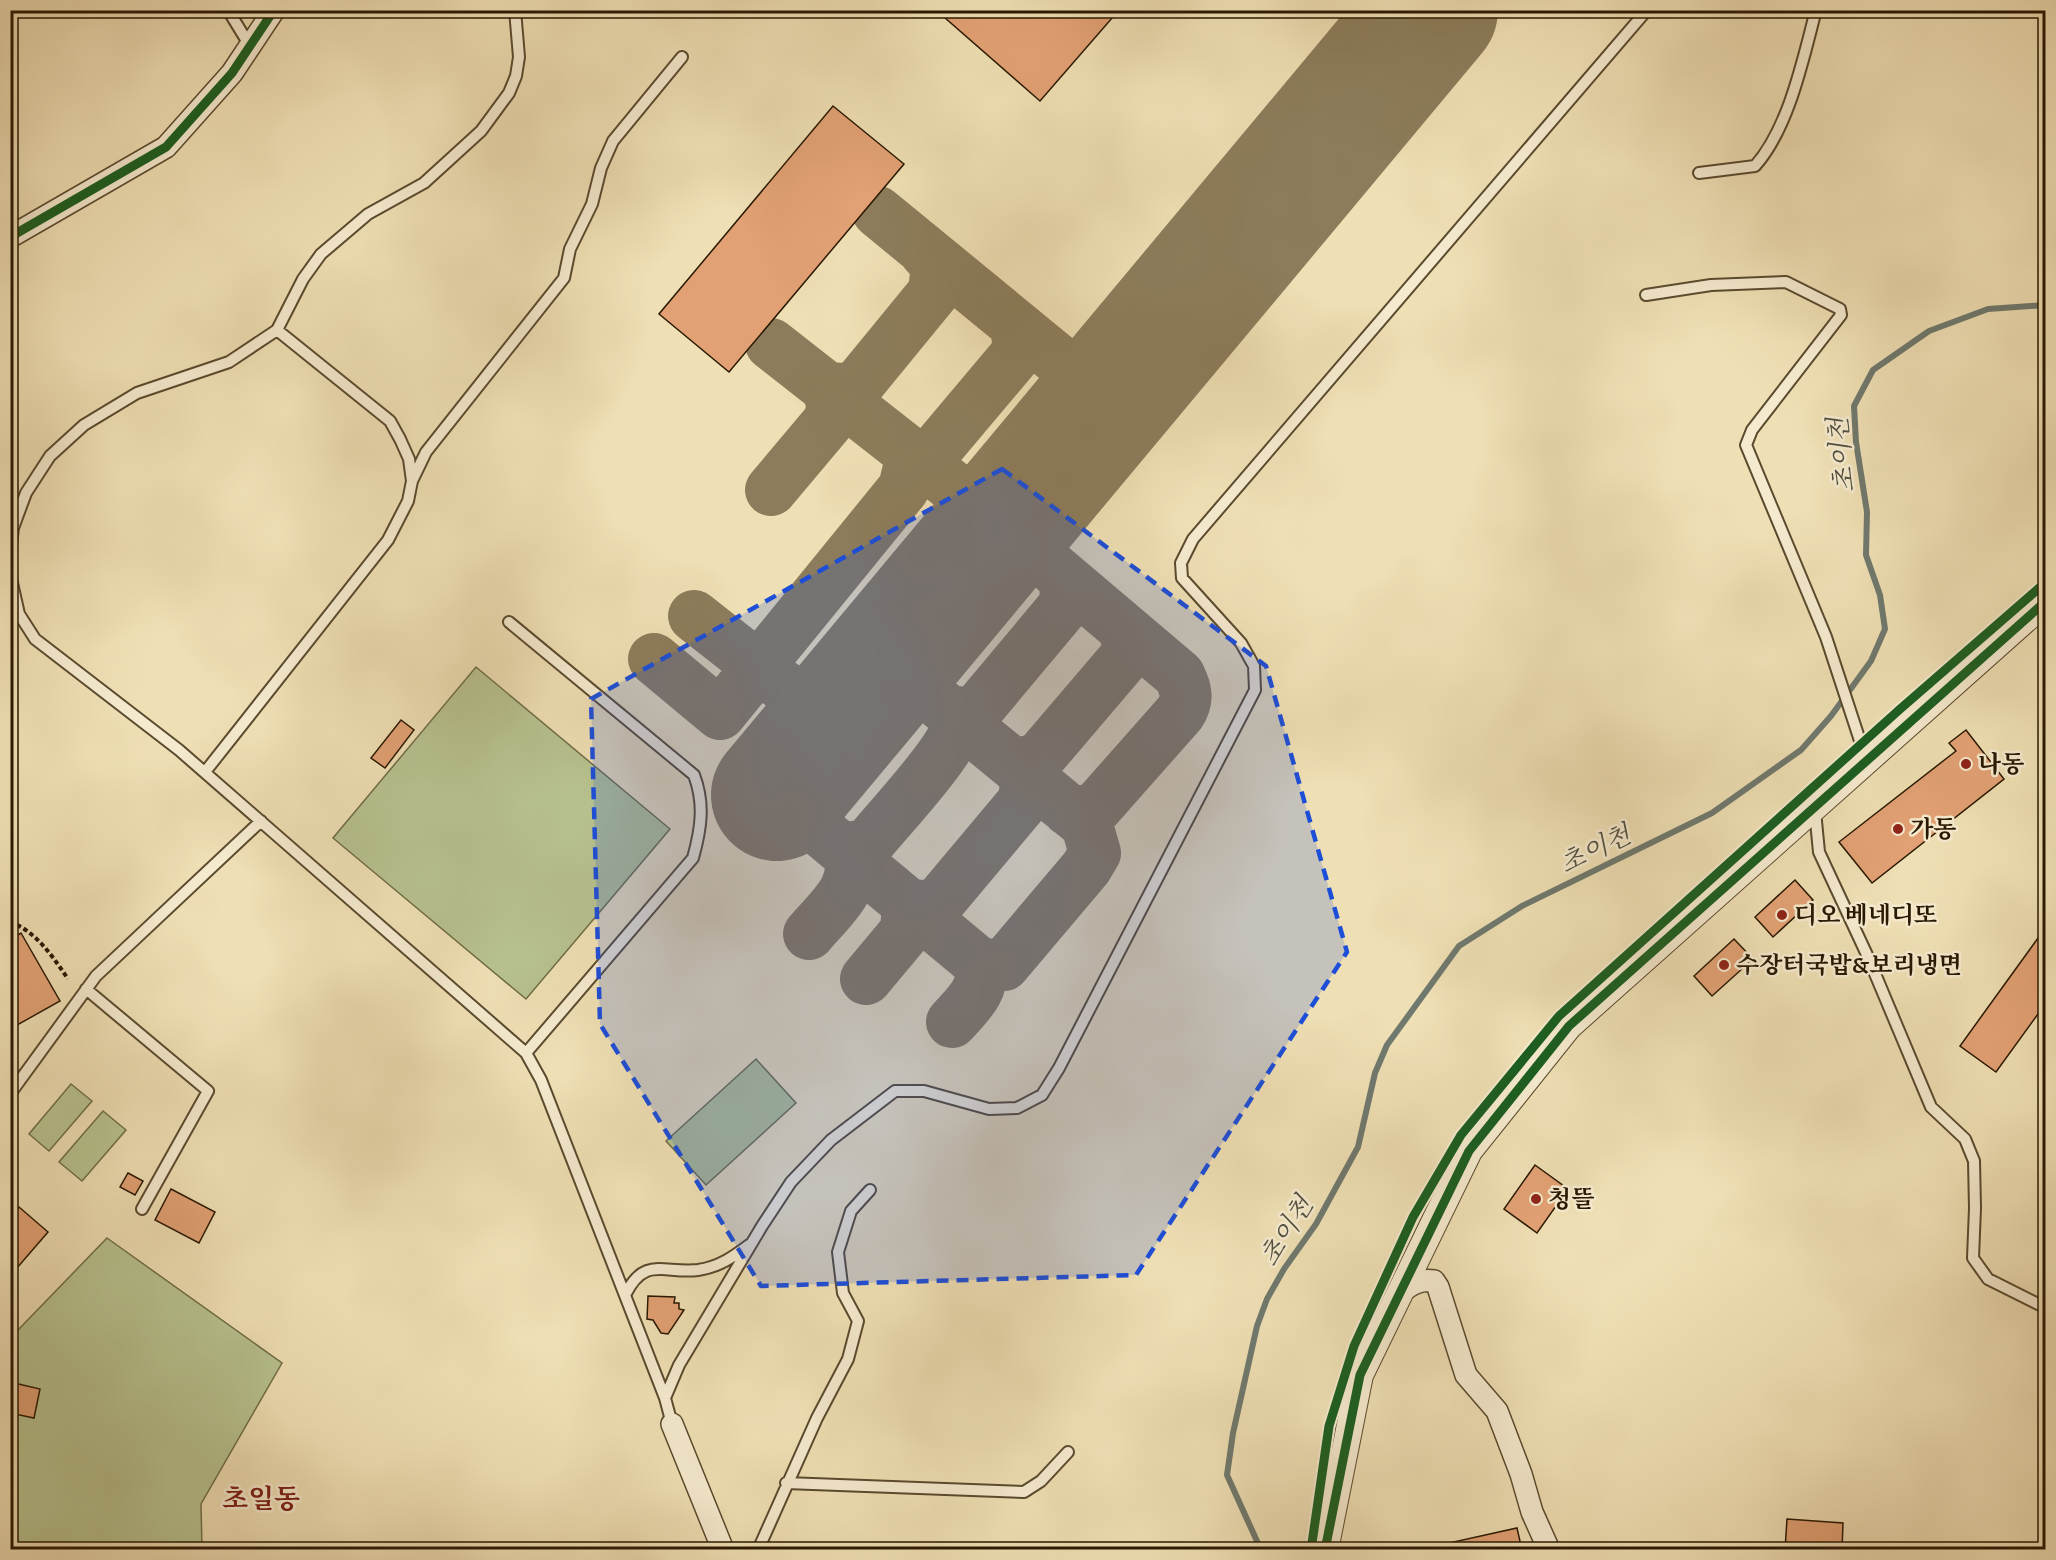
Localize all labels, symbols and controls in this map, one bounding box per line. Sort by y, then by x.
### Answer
water label: 초이천 [1820,414,1863,494]
place label: 나동 [1978,748,2024,780]
marker: 나동 [1959,757,1973,771]
place label: 가동 [1910,813,1956,845]
water label: 초이천 [1554,816,1638,882]
marker: 가동 [1891,822,1905,836]
place label: 디오 베네디또 [1794,899,1937,931]
marker: 디오 베네디또 [1775,908,1789,922]
place label: 수장터국밥&보리냉면 [1736,949,1962,981]
marker: 수장터국밥&보리냉면 [1717,958,1731,972]
place label: 청뜰 [1548,1183,1594,1215]
water label: 초이천 [1252,1188,1322,1272]
marker: 청뜰 [1529,1192,1543,1206]
district label: 초일동 [222,1481,300,1517]

